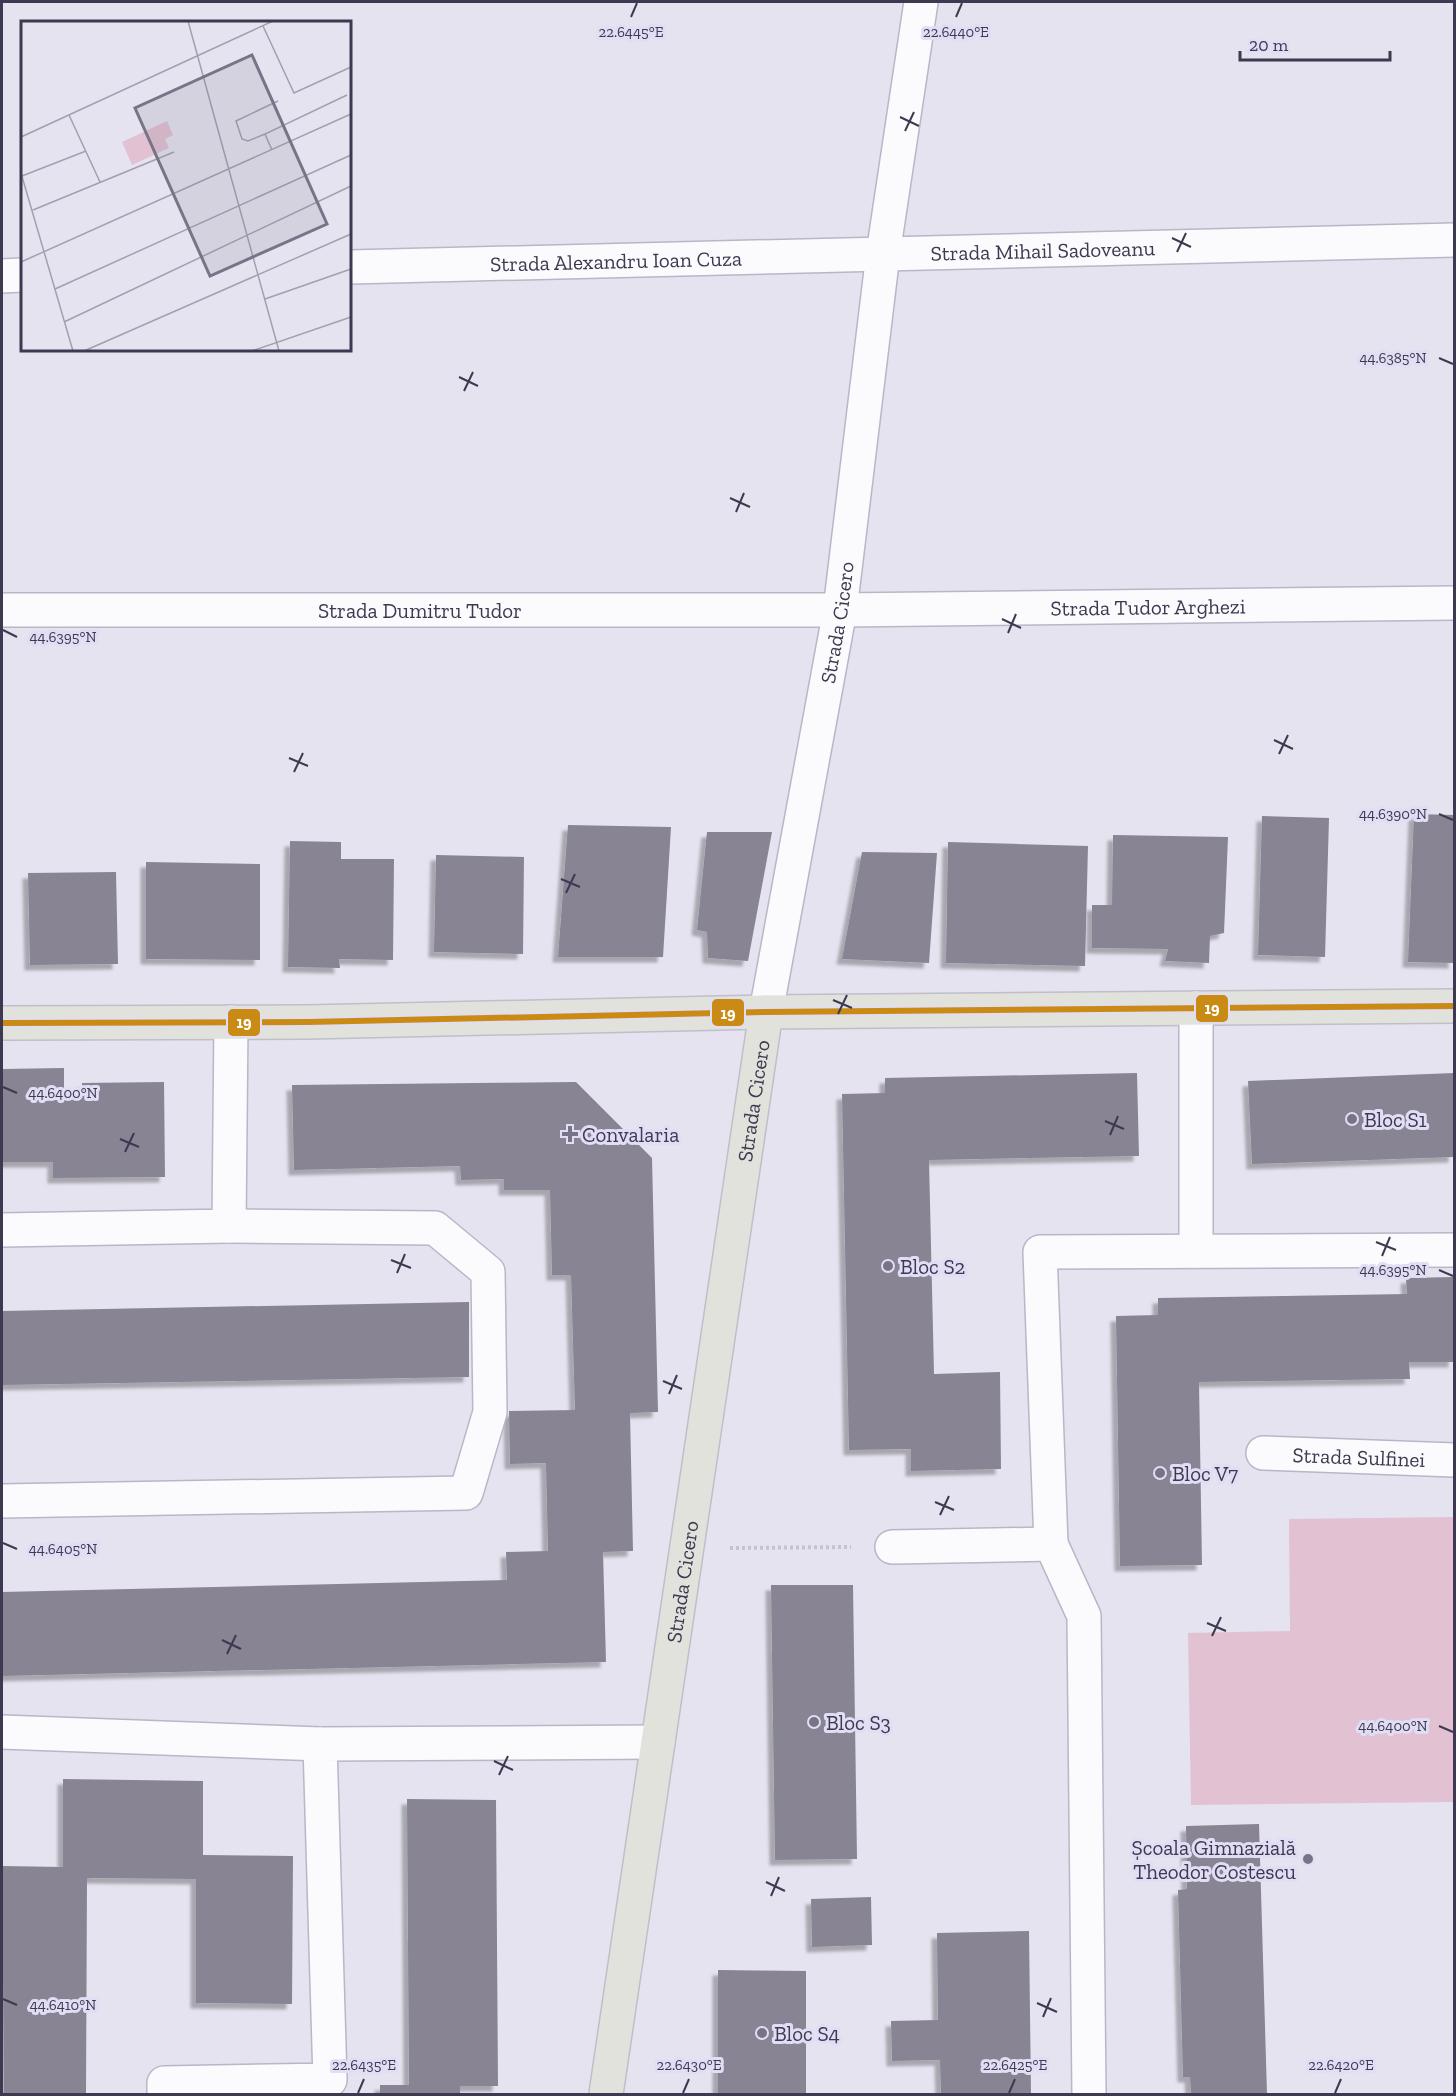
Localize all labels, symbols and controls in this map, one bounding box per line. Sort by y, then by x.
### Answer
inset map [21,21,351,351]
text: 22.6445°E [599,23,664,41]
text: 22.6440°E [923,23,989,41]
scale bar [1240,24,1390,62]
text: 20 m [1249,34,1289,56]
street label: Strada Mihail Sadoveanu [930,235,1156,265]
street label: Strada Alexandru Ioan Cuza [490,245,742,276]
text: 44.6385°N [1359,349,1427,367]
street label: Strada Cicero [814,560,858,685]
street label: Strada Tudor Arghezi [1050,593,1246,620]
street label: Strada Dumitru Tudor [318,598,522,623]
text: 44.6395°N [29,628,97,646]
text: 44.6390°N [1359,805,1427,823]
line badge: 19 [1195,994,1229,1023]
line badge: 19 [711,998,745,1027]
text: 19 [1204,999,1220,1018]
text: 19 [720,1004,736,1023]
line badge: 19 [227,1008,261,1037]
text: 19 [236,1013,252,1032]
street label: Strada Cicero [731,1038,774,1164]
text: 44.6400°N [28,1084,98,1102]
place label: Bloc S1 [1364,1107,1427,1132]
marker: Bloc S1 [1345,1112,1359,1126]
place label: Convalaria [582,1122,679,1147]
marker: Convalaria [563,1127,577,1141]
place label: Bloc S2 [900,1254,965,1279]
marker: Bloc S2 [881,1259,895,1273]
text: 44.6395°N [1359,1261,1427,1279]
street label: Strada Sulfinei [1292,1442,1426,1471]
place label: Bloc V7 [1172,1461,1238,1486]
marker: Bloc V7 [1153,1466,1167,1480]
street label: Strada Cicero [660,1519,703,1644]
text: 44.6405°N [29,1540,97,1558]
place label: Bloc S3 [826,1710,891,1735]
marker: Bloc S3 [807,1715,821,1729]
text: 44.6400°N [1358,1717,1428,1735]
place label: Școala Gimnazială Theodor Costescu [1132,1835,1296,1884]
marker: Școala Gimnazială Theodor Costescu [1301,1852,1315,1866]
text: 44.6410°N [30,1996,96,2014]
place label: Bloc S4 [774,2021,840,2046]
marker: Bloc S4 [755,2026,769,2040]
text: 22.6435°E [332,2056,396,2074]
text: 22.6430°E [656,2056,722,2074]
text: 22.6425°E [983,2056,1047,2074]
text: 22.6420°E [1308,2056,1374,2074]

